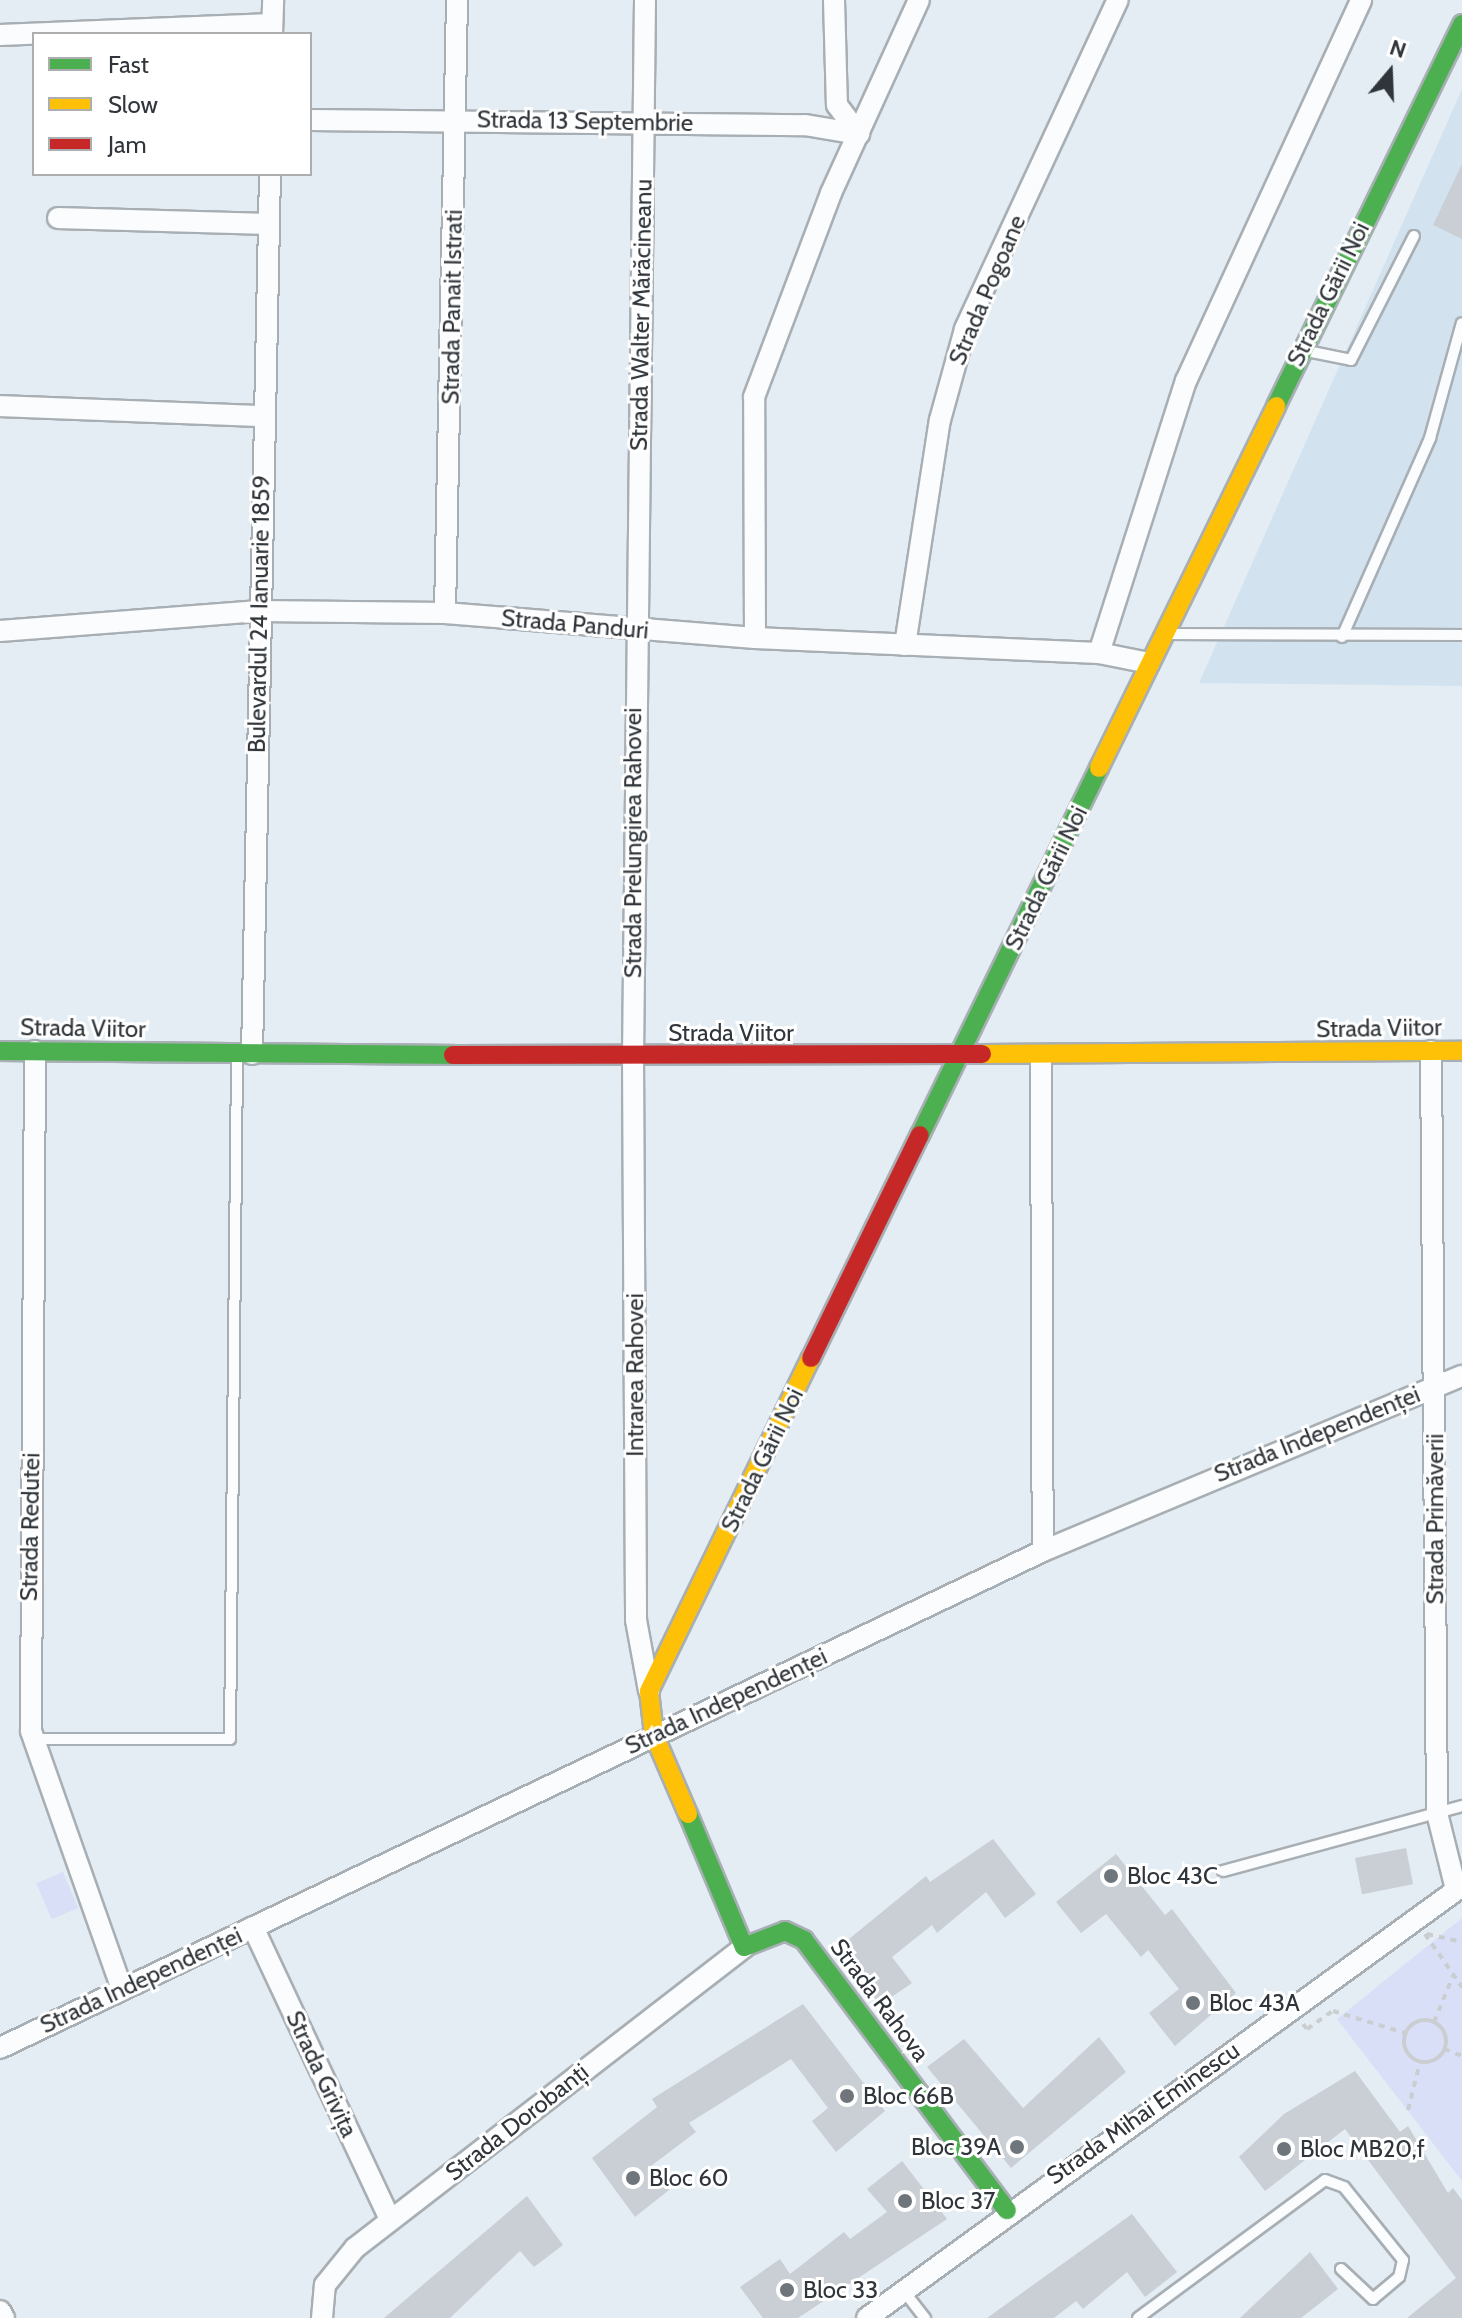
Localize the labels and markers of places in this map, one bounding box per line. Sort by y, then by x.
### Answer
place label: Bloc 43C [1127,1862,1218,1890]
marker: Bloc 43C [1102,1867,1120,1885]
place label: Bloc 43A [1209,1989,1300,2017]
marker: Bloc 43A [1184,1994,1202,2012]
place label: Bloc 66B [863,2082,954,2110]
marker: Bloc 66B [838,2087,856,2105]
place label: Bloc 39A [911,2133,1001,2161]
place label: Bloc MB20,f [1300,2135,1425,2163]
marker: Bloc 39A [1008,2138,1026,2156]
marker: Bloc MB20,f [1275,2140,1293,2158]
place label: Bloc 60 [649,2164,729,2192]
marker: Bloc 60 [624,2169,642,2187]
place label: Bloc 37 [921,2187,995,2215]
marker: Bloc 37 [896,2192,914,2210]
place label: Bloc 33 [803,2276,878,2304]
marker: Bloc 33 [778,2281,796,2299]

